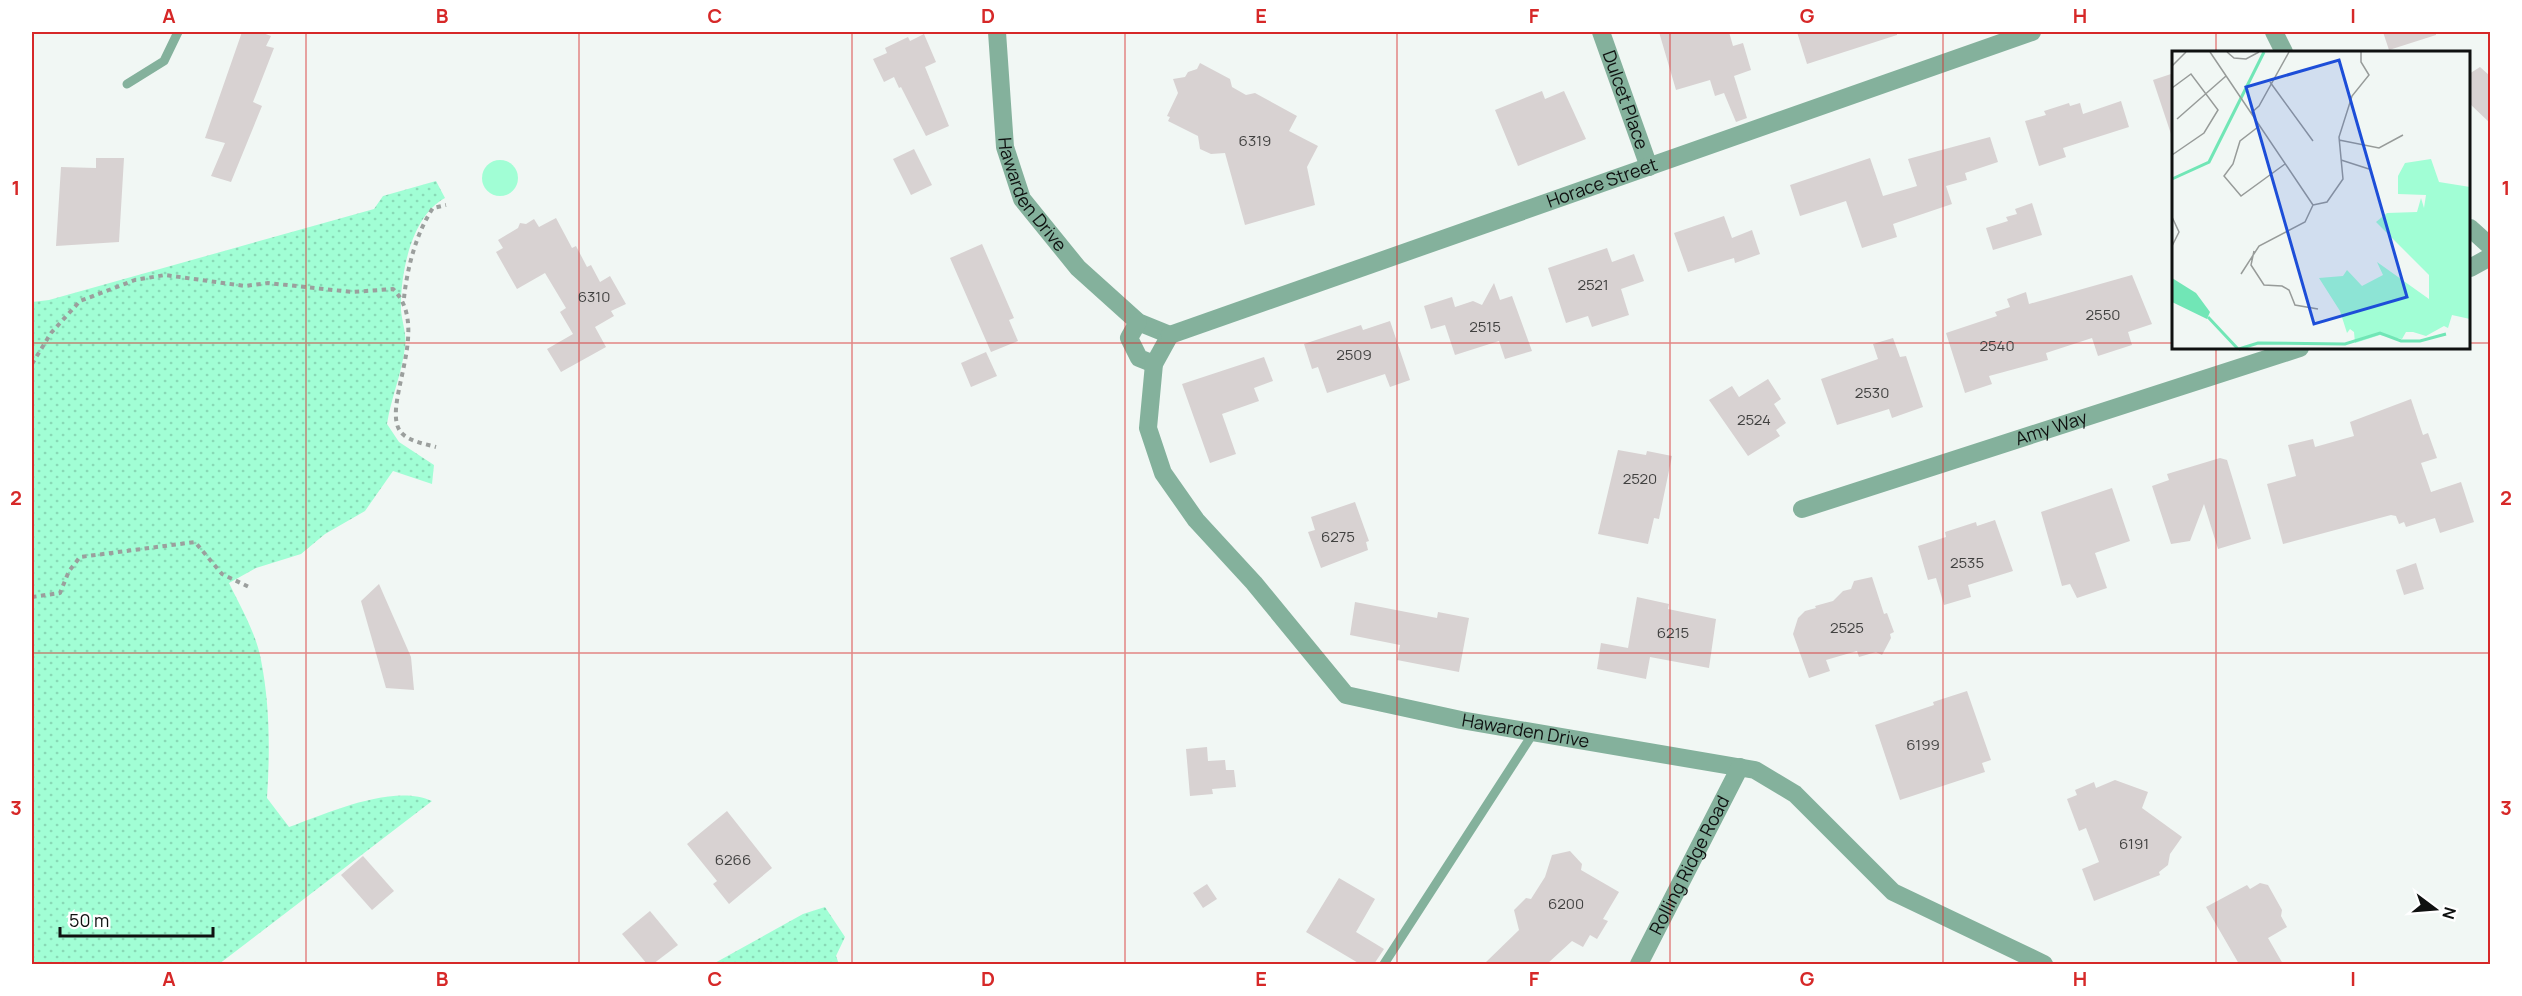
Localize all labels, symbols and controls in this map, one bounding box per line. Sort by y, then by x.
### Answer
text: A [162,2,176,29]
text: B [436,2,449,29]
text: C [708,2,722,29]
text: D [981,2,995,29]
text: E [1255,2,1267,29]
text: F [1529,2,1540,29]
text: G [1800,2,1815,29]
text: H [2073,2,2087,29]
text: I [2350,2,2356,29]
street label: Dulcet Place [1597,47,1655,152]
inset map [2172,51,2471,350]
house number: 6319 [1239,130,1271,151]
street label: Hawarden Drive [993,136,1073,256]
street label: Horace Street [1543,152,1660,213]
text: 1 [12,174,20,201]
text: 1 [2502,174,2510,201]
house number: 2521 [1577,274,1609,295]
house number: 6310 [578,286,610,307]
house number: 2550 [2085,304,2121,325]
house number: 2515 [1469,316,1501,337]
house number: 2540 [1979,335,2015,356]
house number: 2509 [1336,344,1372,365]
house number: 2530 [1855,382,1889,403]
street label: Amy Way [2012,404,2091,450]
house number: 2524 [1737,409,1771,430]
house number: 2520 [1623,468,1657,489]
text: 2 [10,484,22,511]
text: 2 [2500,484,2512,511]
house number: 6275 [1321,526,1355,547]
house number: 2535 [1950,552,1984,573]
house number: 2525 [1830,617,1864,638]
house number: 6215 [1657,622,1689,643]
street label: Hawarden Drive [1460,707,1591,753]
house number: 6199 [1906,734,1940,755]
street label: Rolling Ridge Road [1643,791,1734,938]
text: 3 [10,794,22,821]
text: 3 [2500,794,2512,821]
house number: 6191 [2119,833,2149,854]
house number: 6266 [715,849,751,870]
north arrow [2405,879,2465,939]
house number: 6200 [1548,893,1584,914]
scale bar [60,900,213,938]
text: N [2437,905,2462,922]
text: 50 m [69,908,109,932]
text: A [162,965,176,992]
text: B [436,965,449,992]
text: C [708,965,722,992]
text: D [981,965,995,992]
text: E [1255,965,1267,992]
text: F [1529,965,1540,992]
text: G [1800,965,1815,992]
text: H [2073,965,2087,992]
text: I [2350,965,2356,992]

